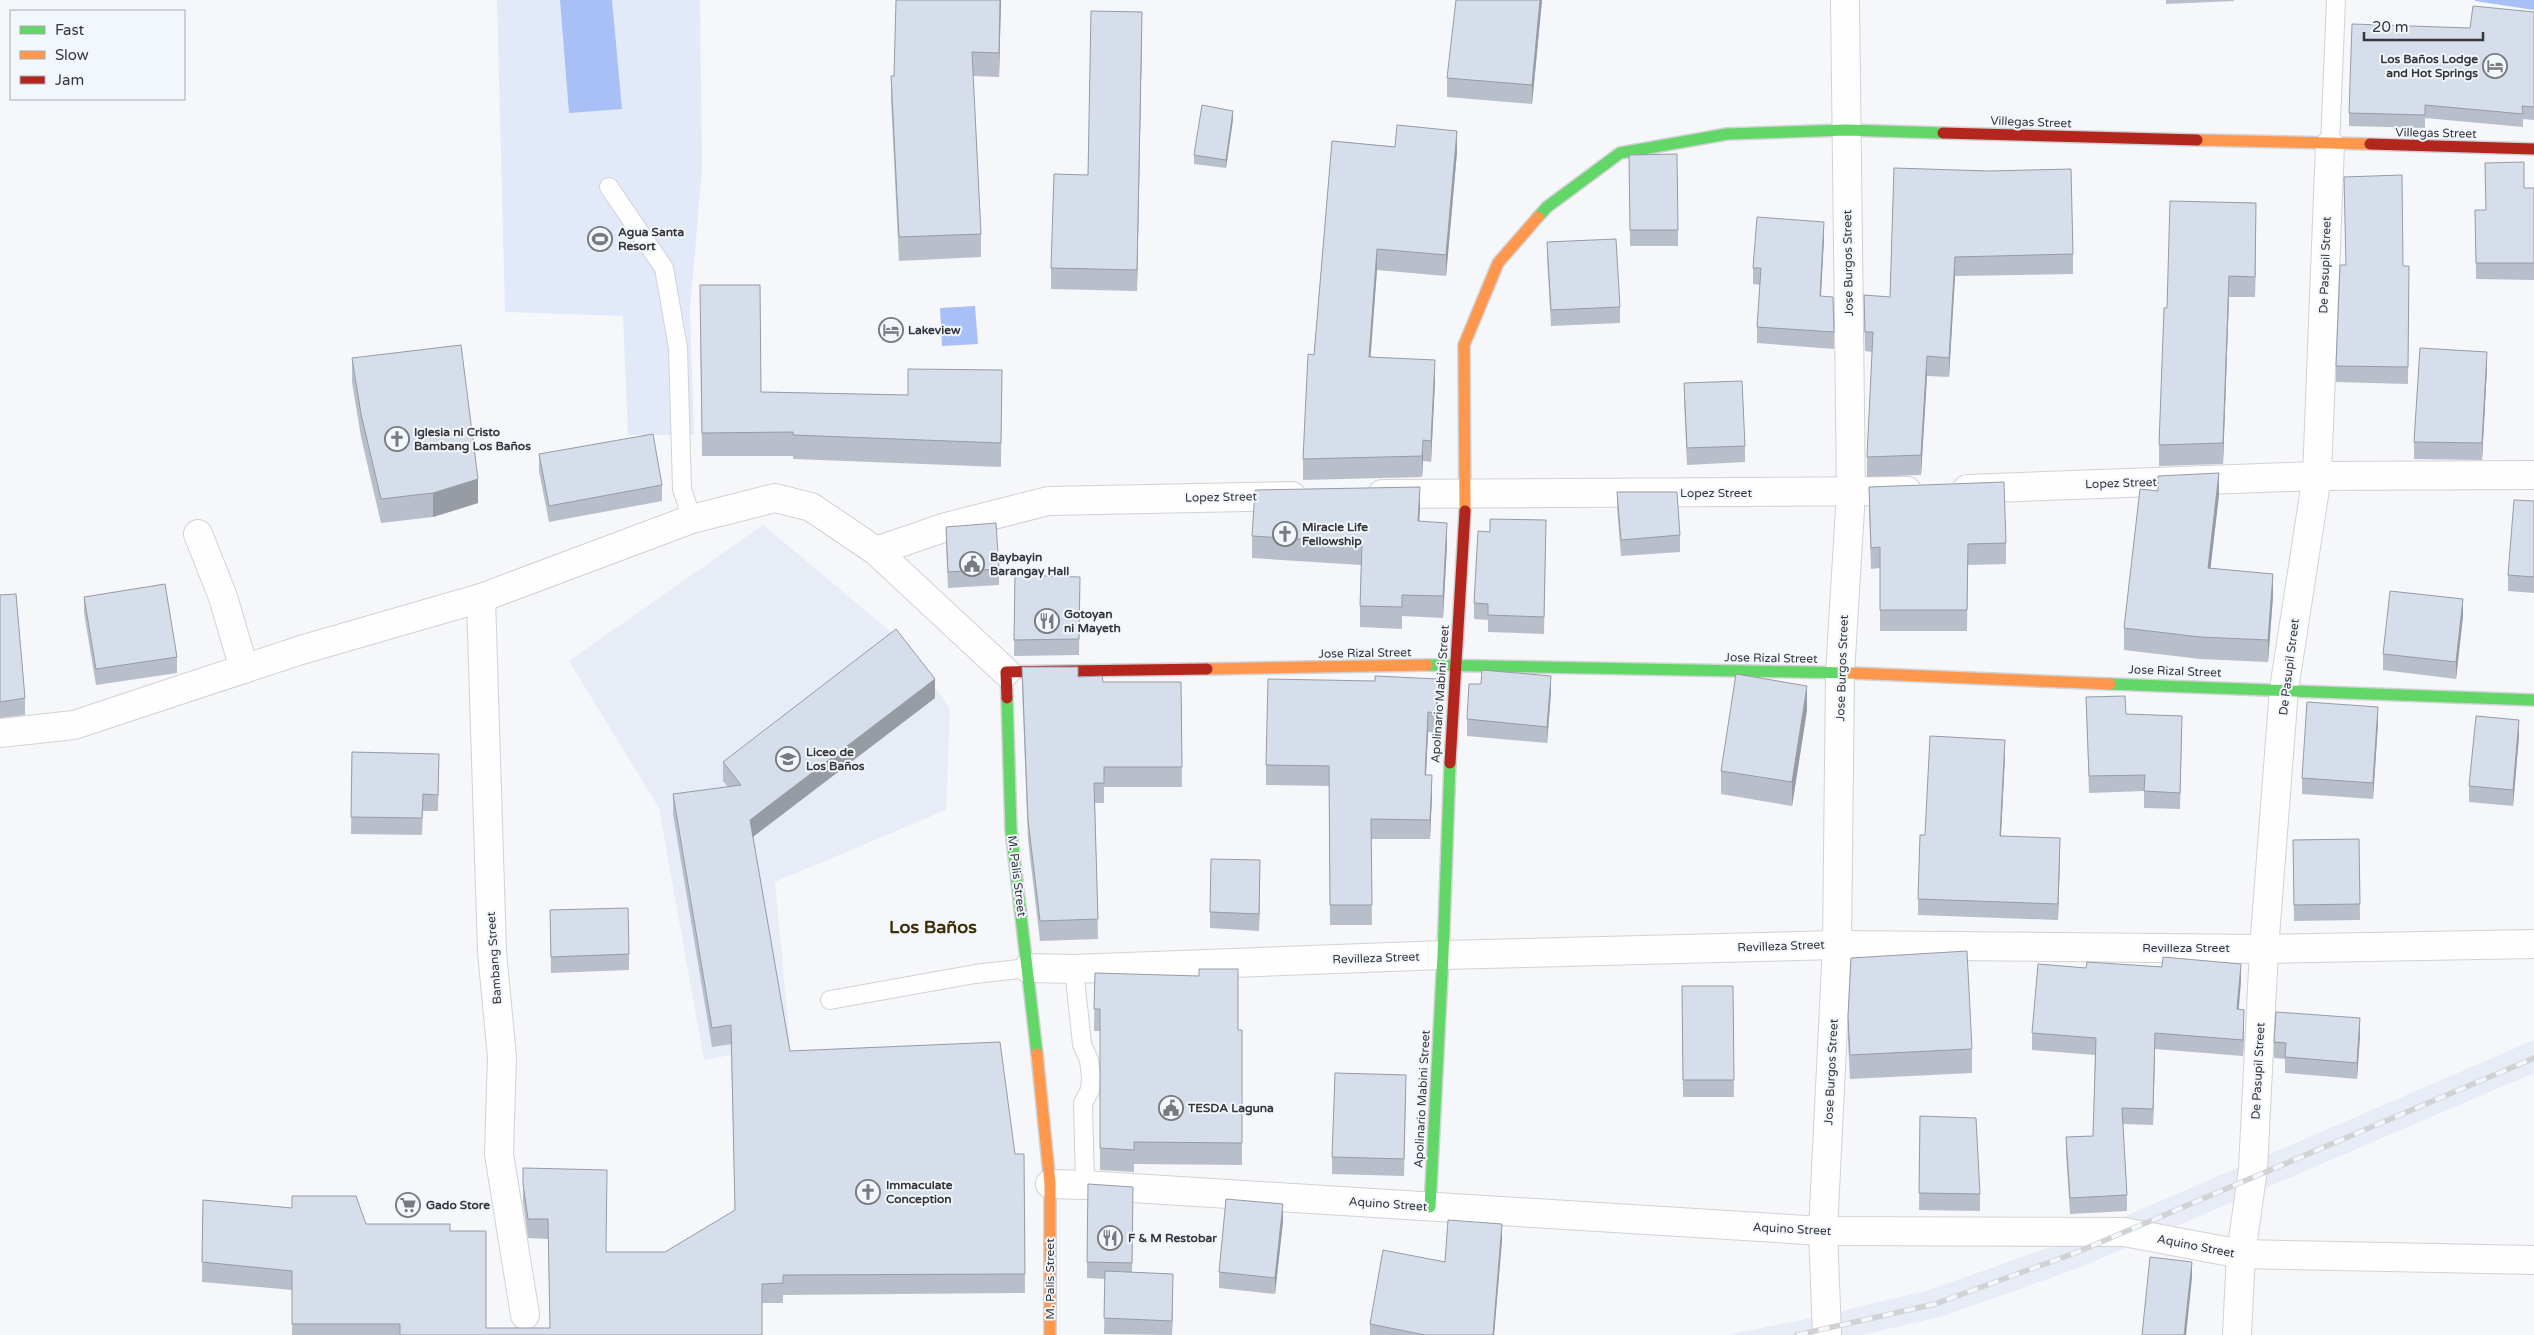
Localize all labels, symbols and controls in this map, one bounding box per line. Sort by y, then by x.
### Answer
legend [10,10,185,100]
scale bar [2364,10,2483,42]
text: 20 m [2372,18,2409,36]
text: Fast [55,21,85,39]
text: Slow [55,46,89,64]
place label: Los Baños Lodge and Hot Springs [2380,52,2478,81]
hotel icon: Los Baños Lodge and Hot Springs [2482,53,2508,79]
text: Jam [55,71,84,89]
street label: Villegas Street [1990,114,2072,130]
street label: Villegas Street [2395,125,2477,141]
street label: Jose Burgos Street [1840,209,1856,316]
street label: De Pasupil Street [2316,216,2334,314]
place label: Agua Santa Resort [618,225,684,253]
sports icon: Agua Santa Resort [587,226,613,252]
hotel icon: Lakeview [878,317,904,343]
place label: Lakeview [908,323,961,337]
place label: Iglesia ni Cristo Bambang Los Baños [414,425,531,454]
church icon: Iglesia ni Cristo Bambang Los Baños [384,426,410,452]
street label: Lopez Street [2085,475,2158,491]
street label: Lopez Street [1680,486,1752,500]
street label: Lopez Street [1185,489,1258,505]
place label: Miracle Life Fellowship [1302,520,1368,549]
church icon: Miracle Life Fellowship [1272,521,1298,547]
place label: Baybayin Barangay Hall [990,550,1069,579]
public building icon: Baybayin Barangay Hall [959,551,985,577]
place label: Gotoyan ni Mayeth [1064,607,1121,636]
restaurant icon: Gotoyan ni Mayeth [1034,608,1060,634]
street label: Jose Burgos Street [1833,614,1851,721]
street label: De Pasupil Street [2276,617,2302,716]
street label: Apolinario Mabini Street [1428,624,1452,764]
street label: Jose Rizal Street [1318,645,1412,661]
street label: Jose Rizal Street [1724,650,1818,666]
street label: Jose Rizal Street [2128,662,2222,680]
place label: Liceo de Los Baños [806,745,865,773]
school or university icon: Liceo de Los Baños [775,746,801,772]
street label: M. Palis Street [1005,835,1029,918]
street label: Bambang Street [484,911,504,1005]
district label: Los Baños [889,916,977,938]
street label: Revilleza Street [1737,937,1825,955]
street label: Revilleza Street [2142,941,2230,955]
street label: Revilleza Street [1332,949,1420,967]
street label: Jose Burgos Street [1821,1018,1841,1126]
street label: De Pasupil Street [2248,1022,2268,1120]
street label: Apolinario Mabini Street [1411,1029,1433,1168]
public building icon: TESDA Laguna [1158,1095,1184,1121]
place label: TESDA Laguna [1187,1101,1274,1116]
place label: Immaculate Conception [886,1178,953,1207]
church icon: Immaculate Conception [855,1179,881,1205]
supermarket icon: Gado Store [395,1192,421,1218]
street label: Aquino Street [1348,1194,1428,1214]
place label: Gado Store [426,1198,490,1212]
street label: Aquino Street [1752,1220,1832,1238]
restaurant icon: F & M Restobar [1097,1225,1123,1251]
place label: F & M Restobar [1128,1231,1217,1245]
street label: Aquino Street [2156,1232,2236,1260]
street label: M. Palis Street [1043,1238,1057,1320]

